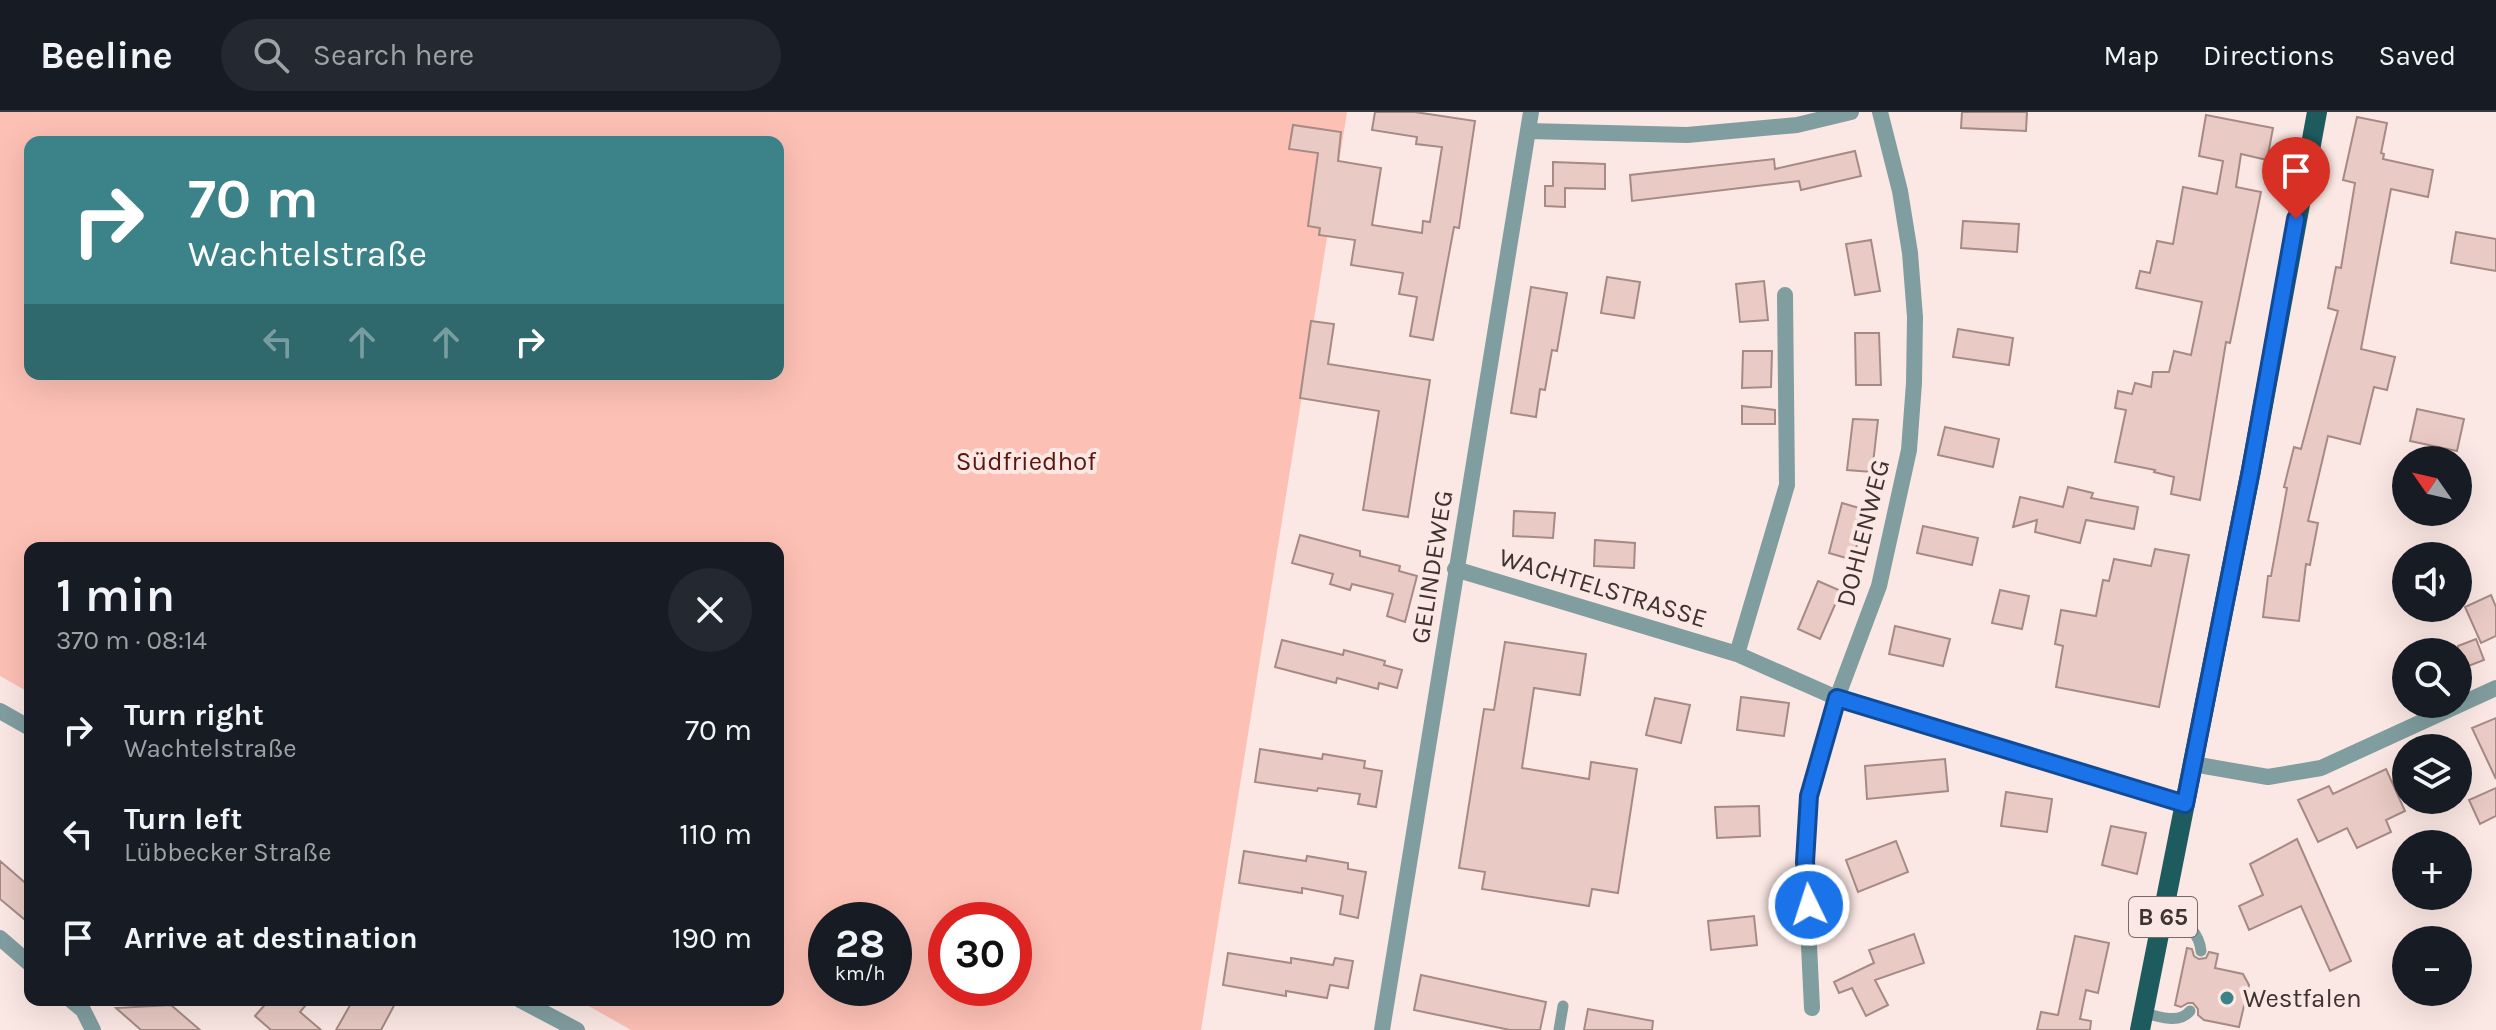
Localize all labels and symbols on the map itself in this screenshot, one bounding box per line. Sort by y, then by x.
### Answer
pin [2262,137,2330,219]
park label: Südfriedhof [956,446,1097,477]
north arrow [2392,446,2472,526]
street label: DOHLENWEG [1830,456,1896,610]
street label: GELINDEWEG [1405,488,1459,646]
street label: WACHTELSTRASSE [1495,542,1711,634]
position arrow [1767,863,1851,947]
road number: B 65 [2129,897,2197,937]
speed limit sign: 30 [928,902,1032,1006]
place label: Westfalen [2243,983,2362,1014]
marker: Westfalen [2218,989,2236,1007]

